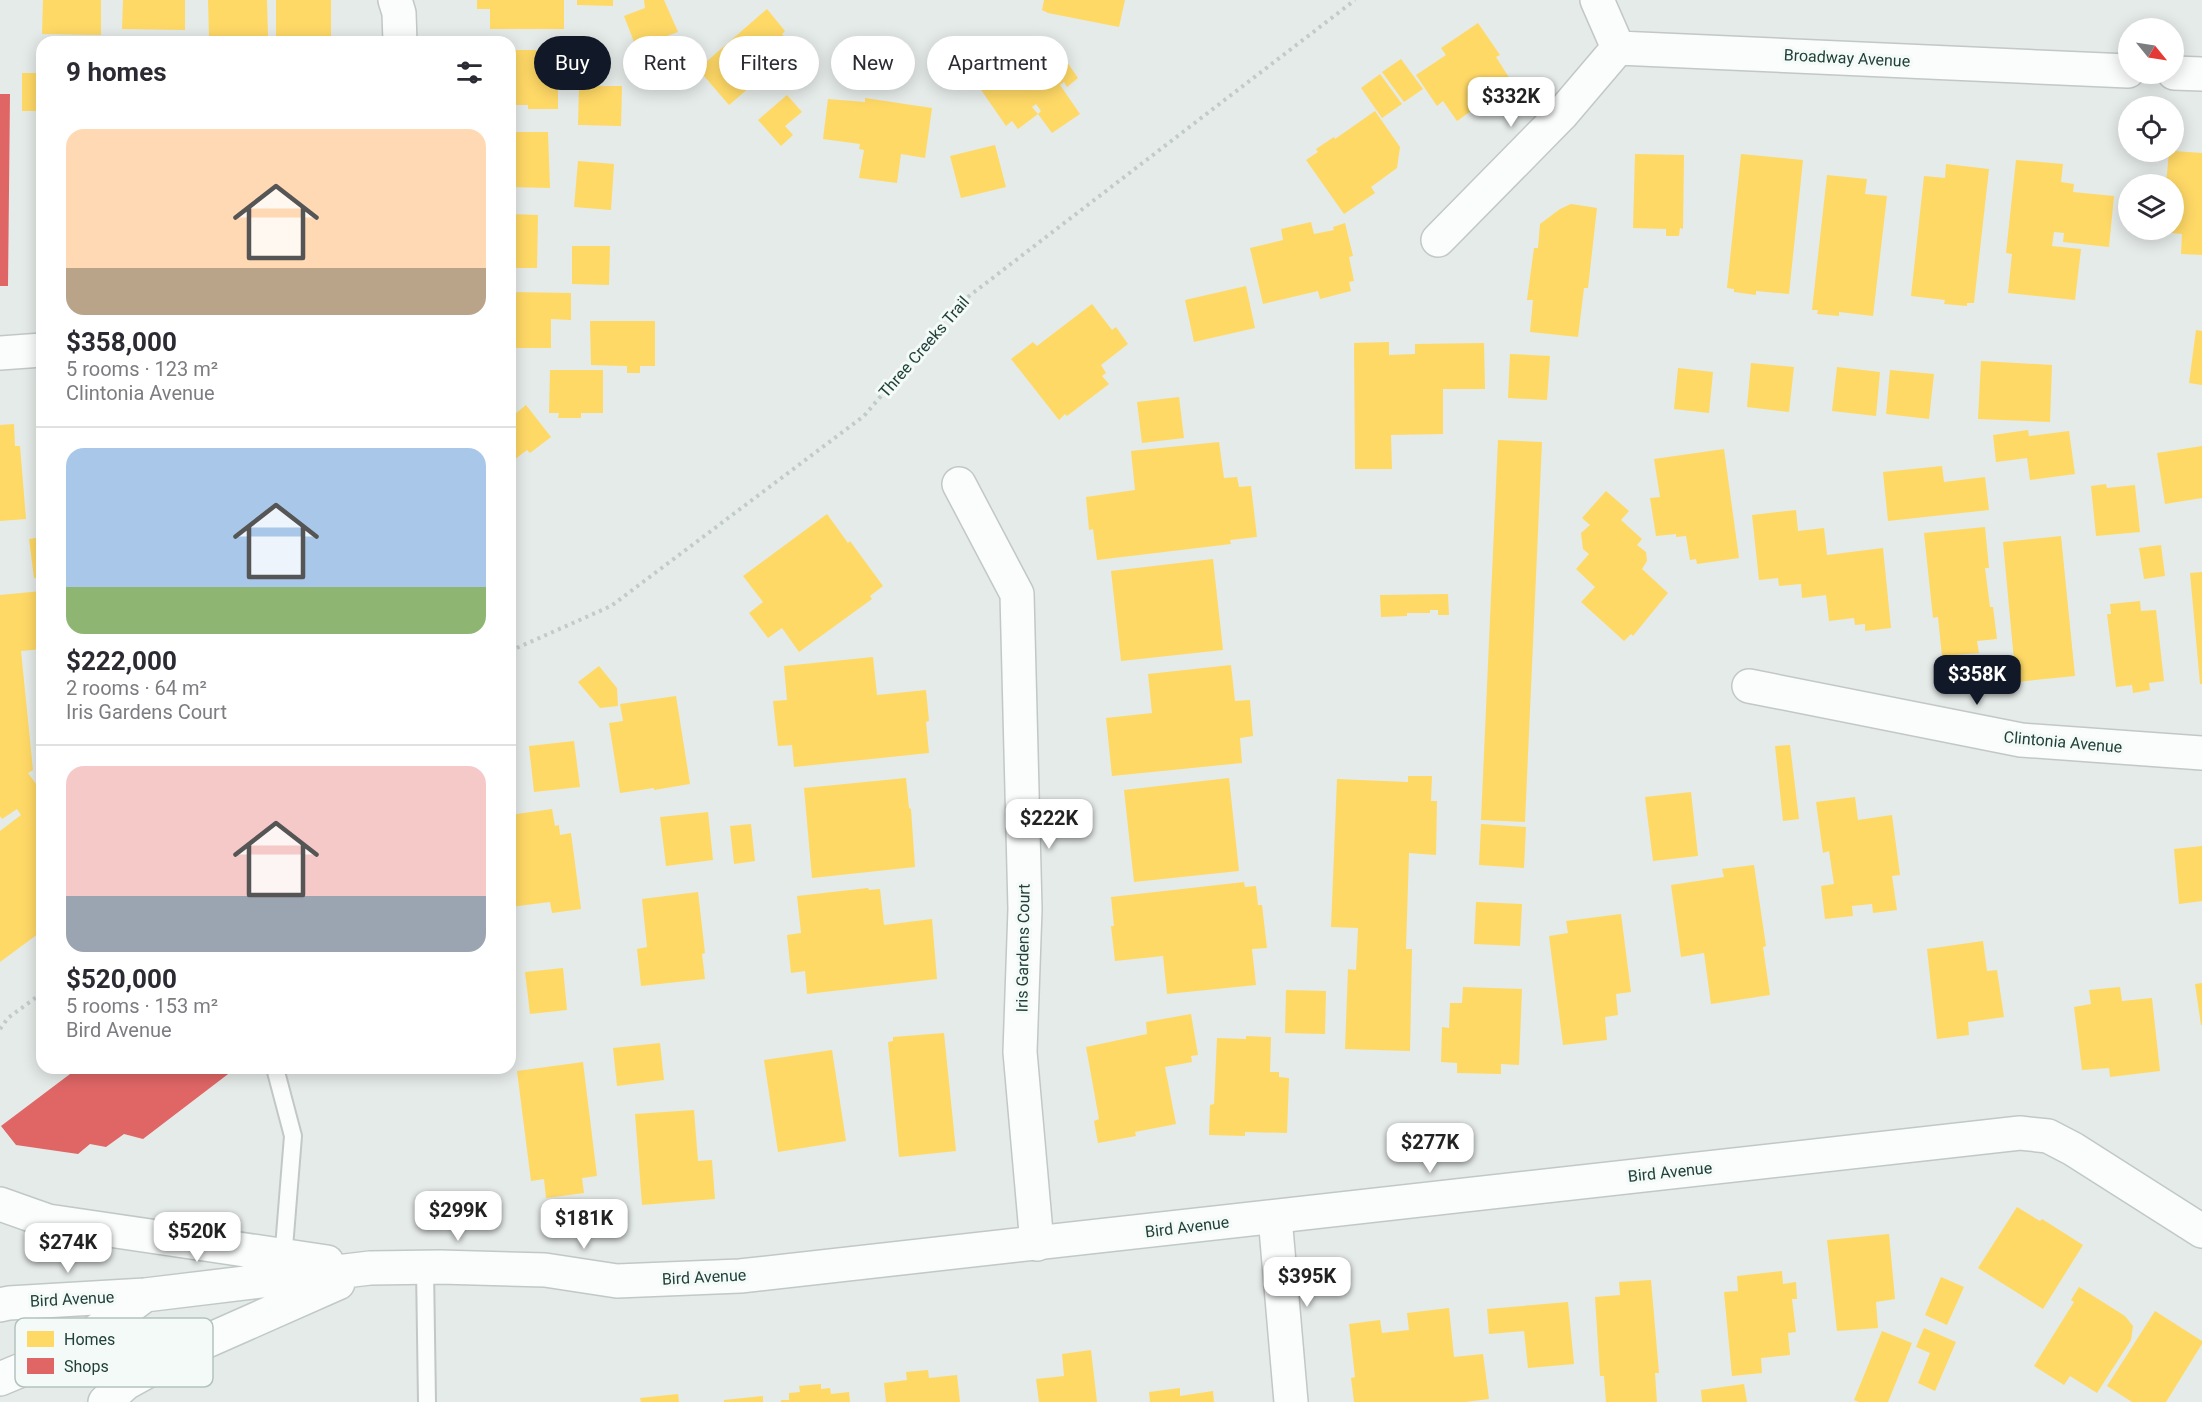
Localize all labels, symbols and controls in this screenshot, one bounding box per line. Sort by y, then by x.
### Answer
north arrow [2118,18,2184,84]
map controls [2118,18,2184,240]
chip: Buy [534,36,611,90]
chip: Rent [623,36,707,90]
chip: Filters [719,36,819,90]
chip: New [831,36,915,90]
chip: Apartment [927,36,1068,90]
street label: Broadway Avenue [1783,45,1911,71]
icon: filters [453,56,486,89]
text: 9 homes [66,57,167,87]
pin: $332K [1469,77,1553,128]
text: $332K [1482,84,1540,108]
button: locate [2118,96,2184,162]
icon: home [222,168,330,276]
button: layers [2118,174,2184,240]
street label: Three Creeks Trail [875,293,973,401]
text: $358,000 [66,327,177,357]
text: 5 rooms · 123 m² [66,357,218,381]
text: Clintonia Avenue [66,381,215,405]
icon: home [222,487,330,595]
text: $222,000 [66,646,177,676]
pin: $358K [1935,655,2019,706]
text: $358K [1948,662,2006,686]
text: 2 rooms · 64 m² [66,676,207,700]
text: Iris Gardens Court [66,700,227,724]
street label: Clintonia Avenue [2003,727,2123,757]
pin: $222K [1007,799,1091,850]
icon: home [222,805,330,913]
text: $222K [1020,806,1078,830]
street label: Iris Gardens Court [1012,883,1034,1013]
text: $520,000 [66,964,177,994]
text: 5 rooms · 153 m² [66,994,218,1018]
text: Bird Avenue [66,1018,172,1042]
pin: $277K [1388,1123,1472,1174]
text: $277K [1401,1130,1459,1154]
street label: Bird Avenue [1627,1158,1713,1186]
pin: $299K [416,1191,500,1242]
text: $299K [429,1198,487,1222]
pin: $181K [542,1199,626,1250]
text: $181K [555,1206,613,1230]
pin: $520K [155,1212,239,1263]
street label: Bird Avenue [1144,1212,1230,1242]
text: $520K [168,1219,226,1243]
pin: $274K [26,1223,110,1274]
text: $274K [39,1230,97,1254]
pin: $395K [1265,1257,1349,1308]
text: $395K [1278,1264,1336,1288]
street label: Bird Avenue [661,1265,747,1289]
street label: Bird Avenue [29,1287,115,1311]
legend [15,1318,213,1387]
text: Homes [64,1330,115,1349]
text: Shops [64,1357,109,1376]

